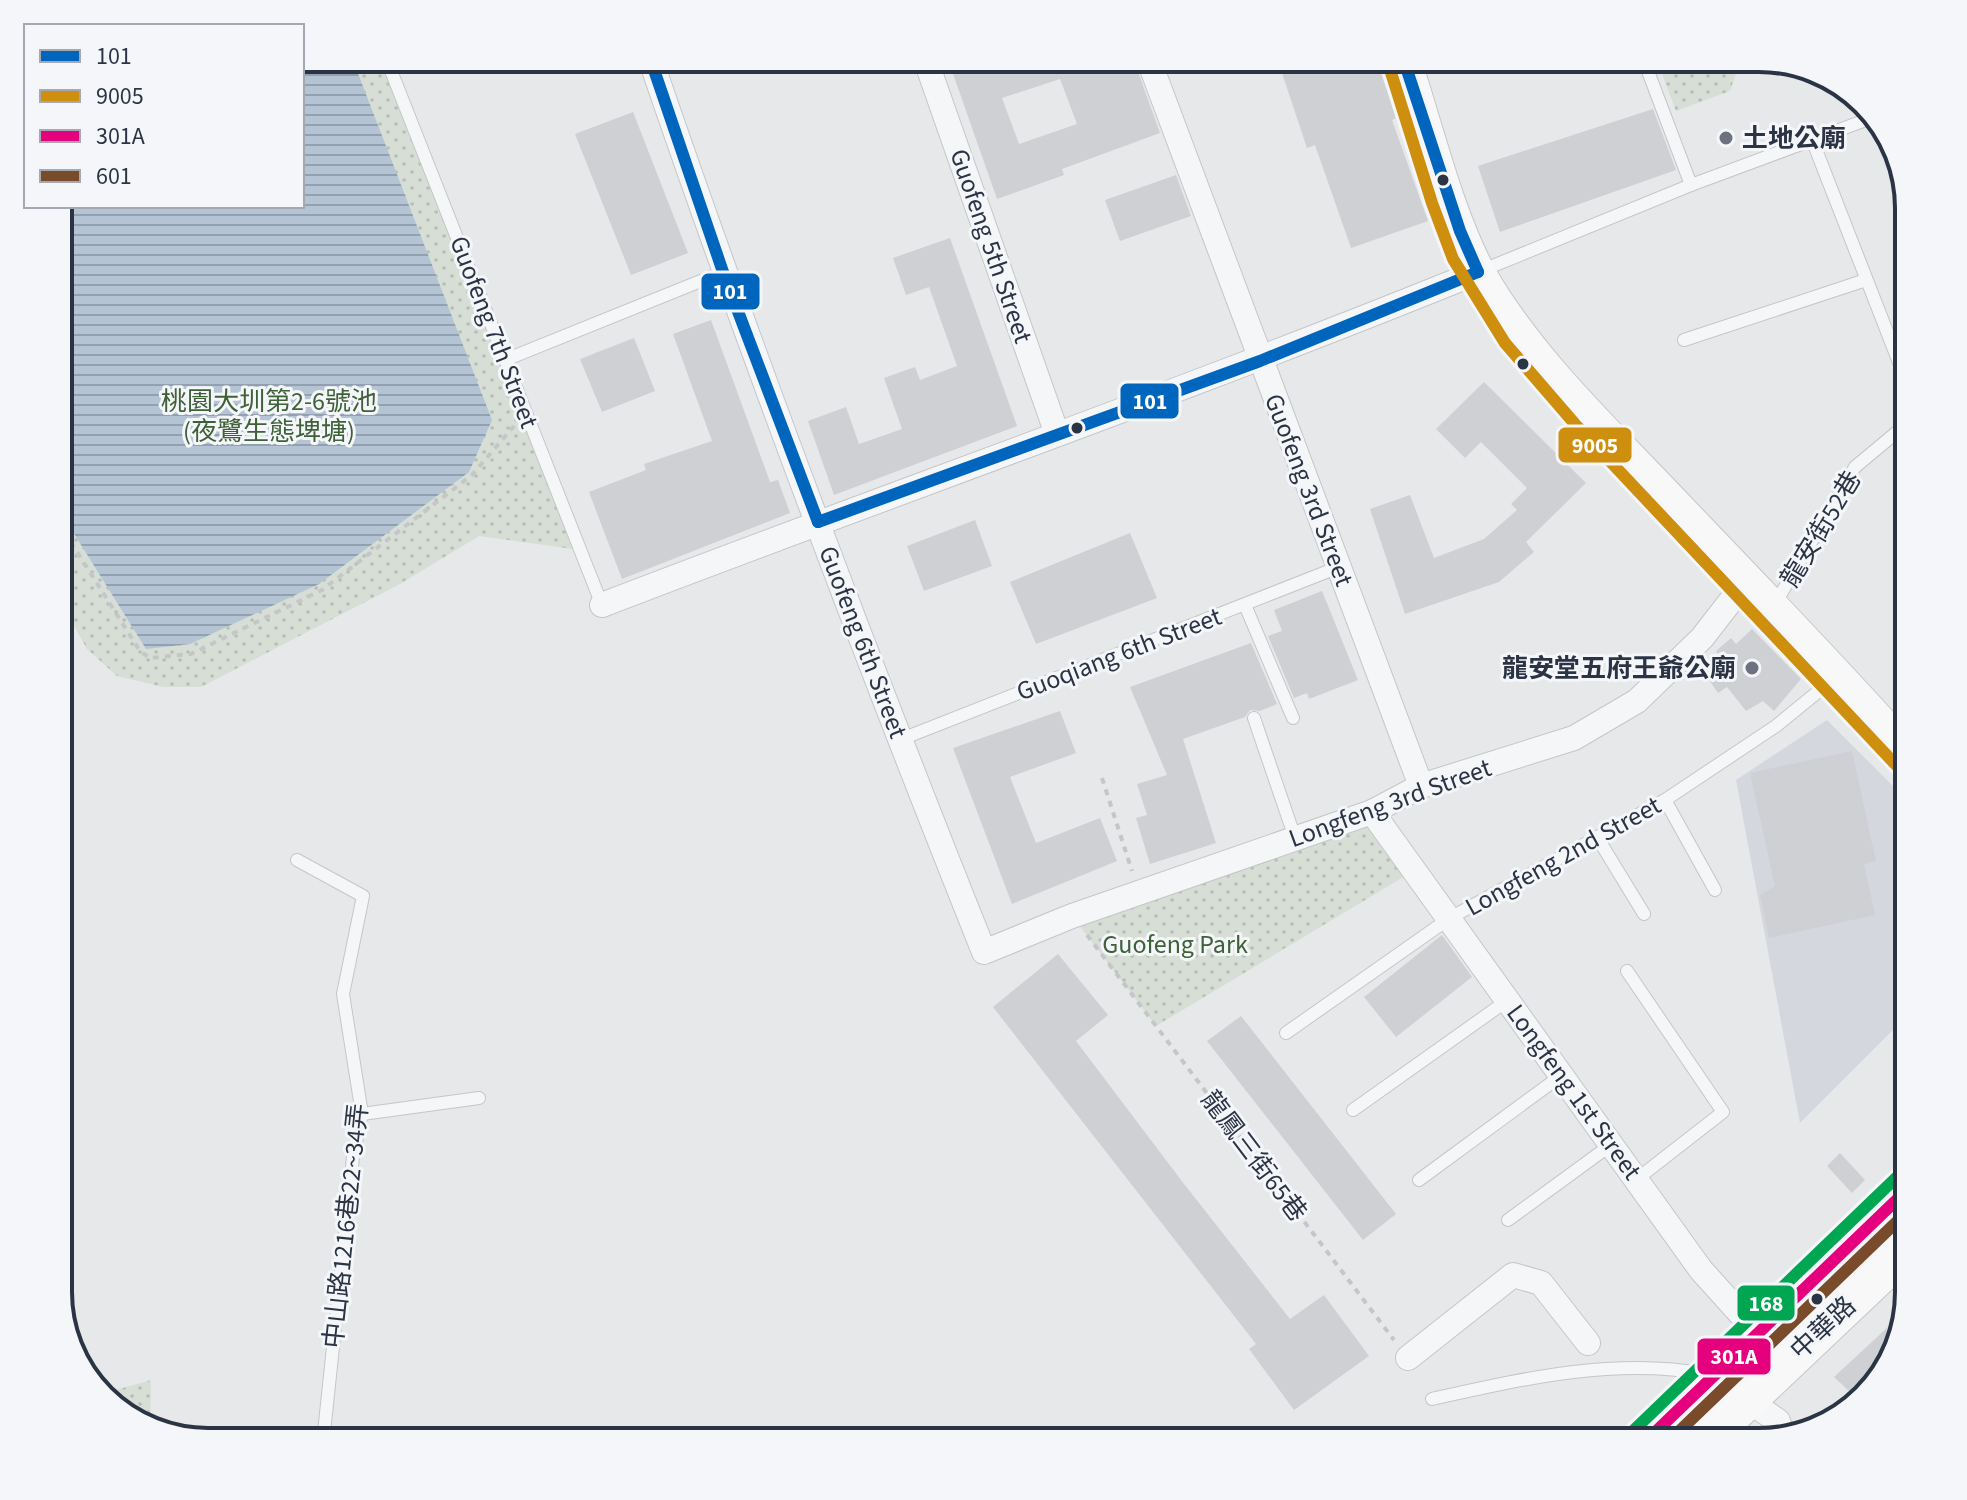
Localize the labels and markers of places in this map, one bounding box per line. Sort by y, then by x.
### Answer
place label: 土地公廟 [1742,120,1846,157]
marker: 土地公廟 [1717,129,1735,147]
unlabelled marker [1435,172,1451,188]
unlabelled marker [1515,356,1531,372]
unlabelled marker [1069,420,1085,436]
place label: 龍安堂五府王爺公廟 [1502,650,1736,687]
marker: 龍安堂五府王爺公廟 [1743,659,1761,677]
unlabelled marker [1809,1291,1825,1307]

